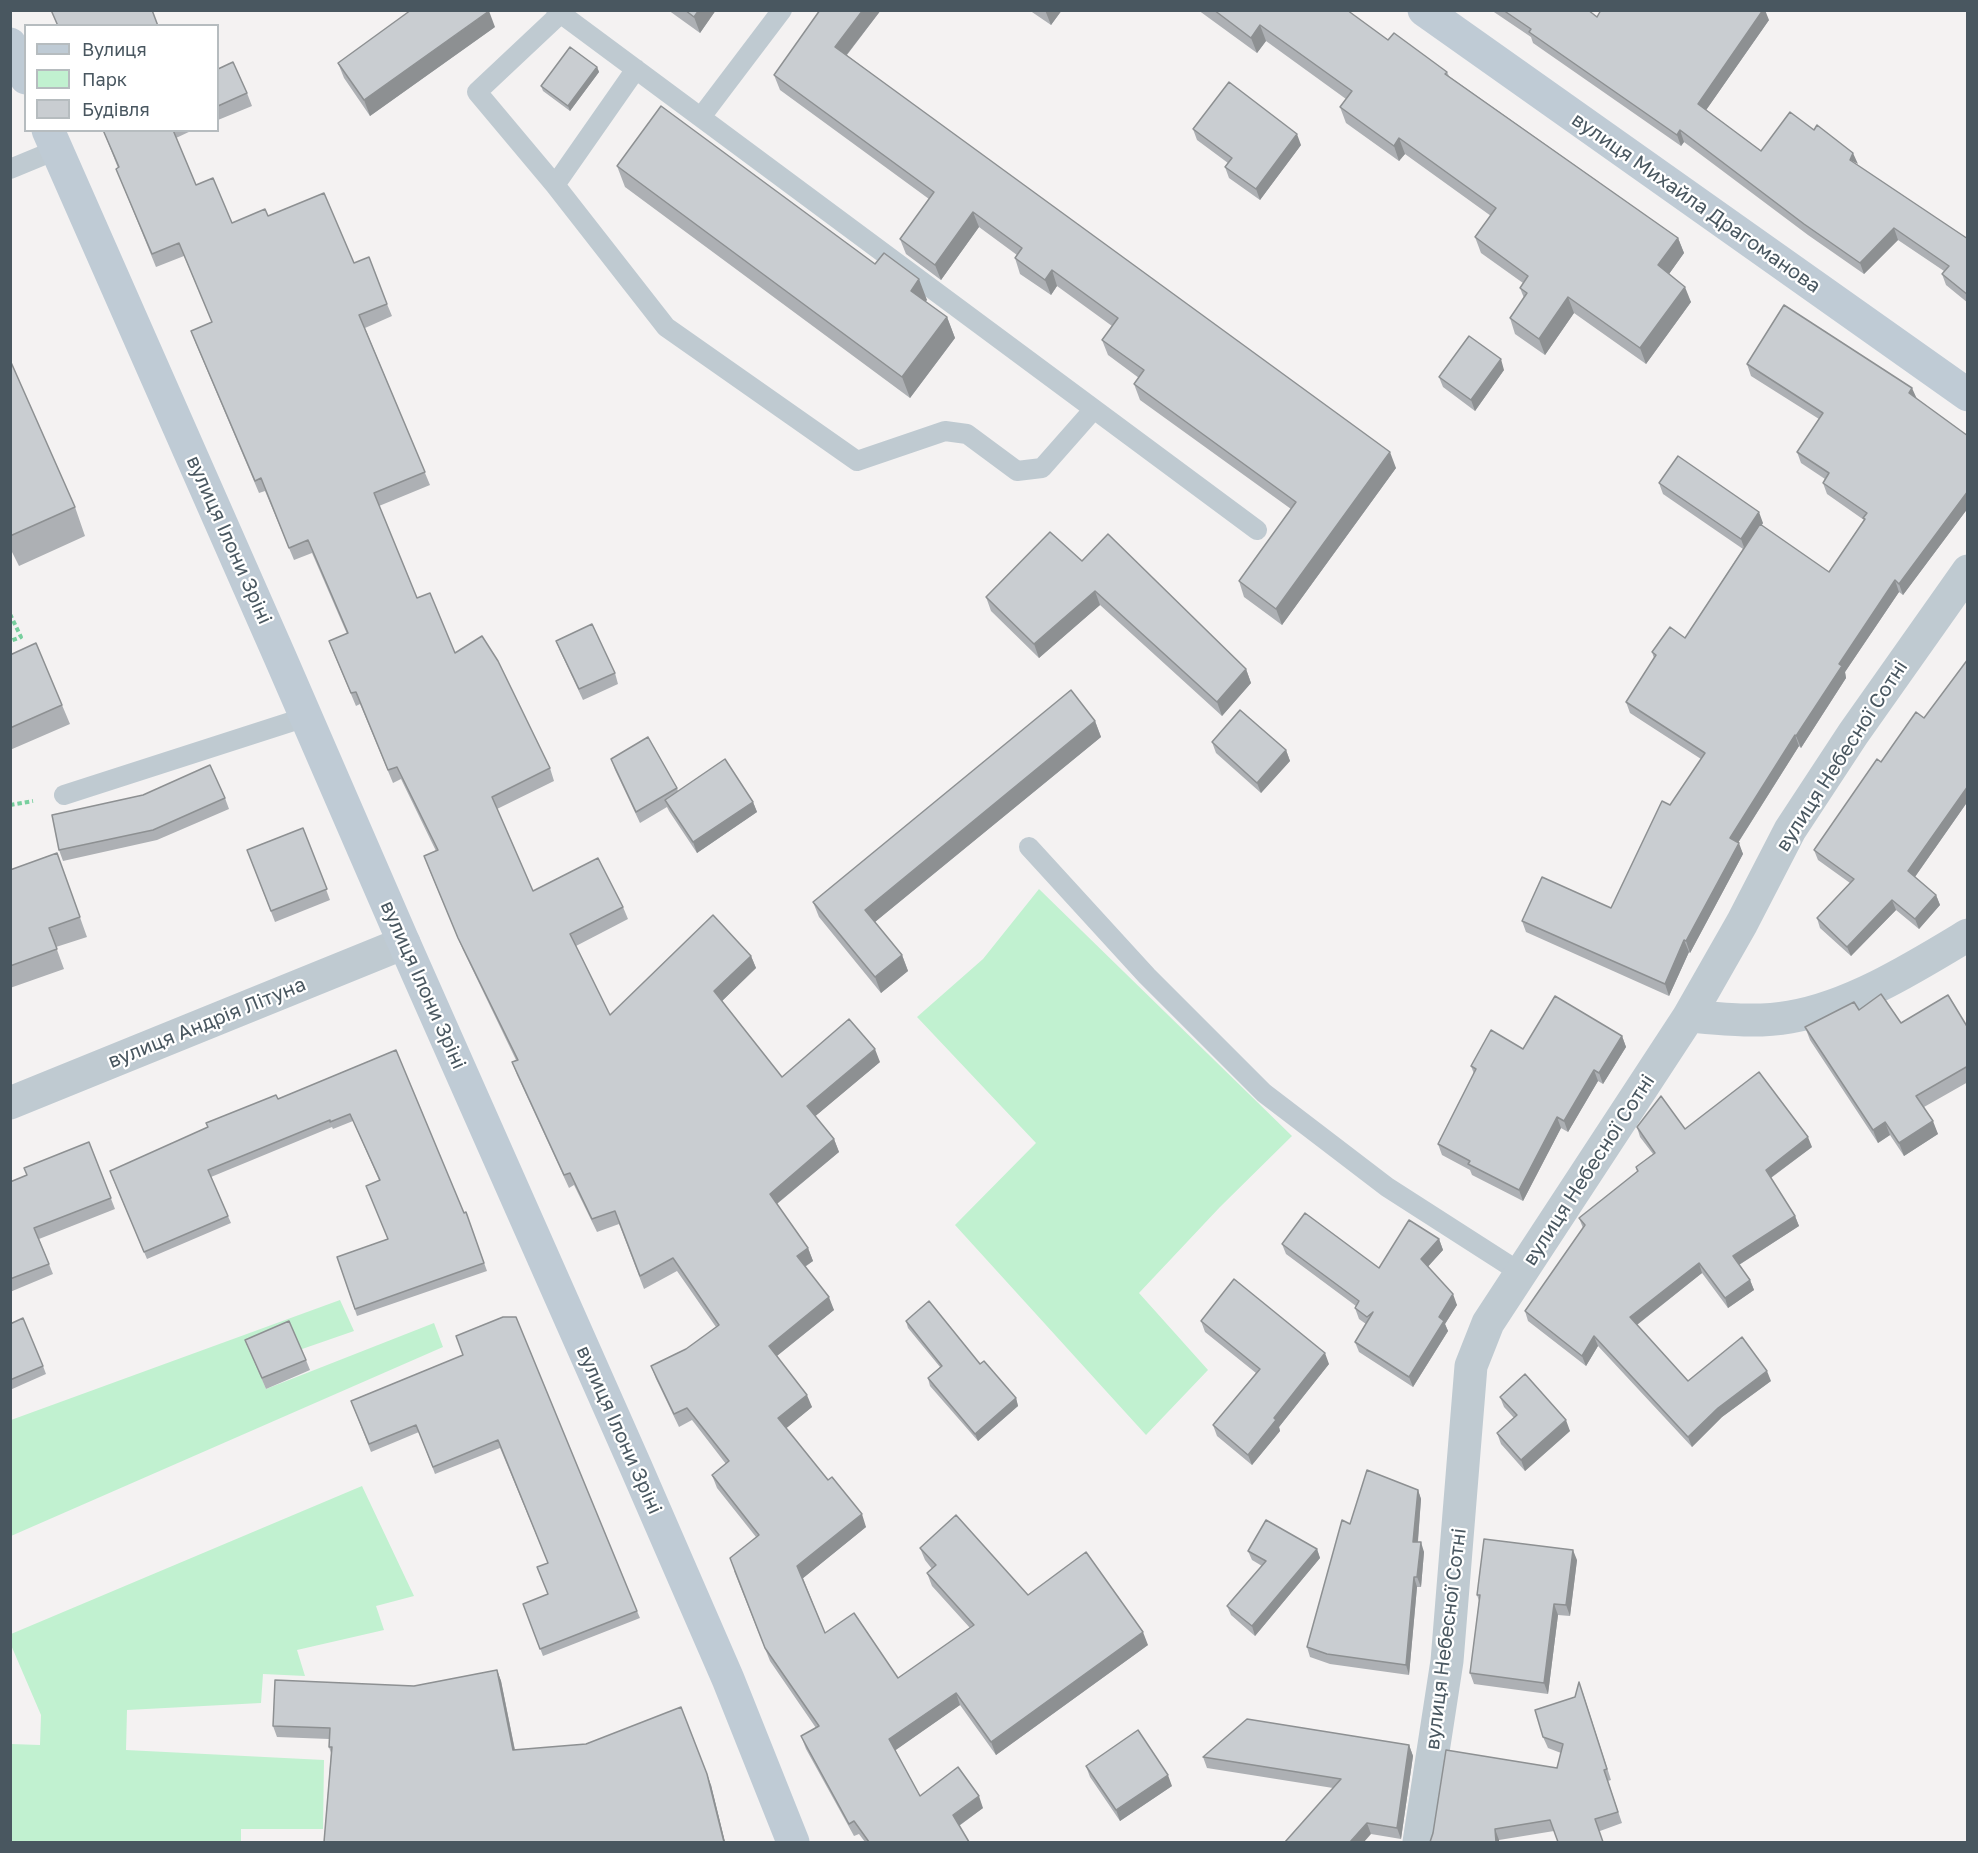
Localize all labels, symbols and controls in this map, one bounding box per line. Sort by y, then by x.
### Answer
legend [24,24,219,132]
text: Вулиця [82,38,147,60]
text: Парк [82,68,127,90]
text: Будівля [82,98,150,120]
street label: вулиця Михайла Драгоманова [1567,108,1825,298]
street label: вулиця Ілони Зріні [181,452,277,628]
street label: вулиця Небесної Сотні [1771,656,1913,856]
street label: вулиця Ілони Зріні [375,897,471,1073]
street label: вулиця Андрія Літуна [105,972,309,1074]
street label: вулиця Небесної Сотні [1518,1070,1660,1270]
street label: вулиця Ілони Зріні [571,1342,667,1518]
street label: вулиця Небесної Сотні [1420,1527,1472,1751]

